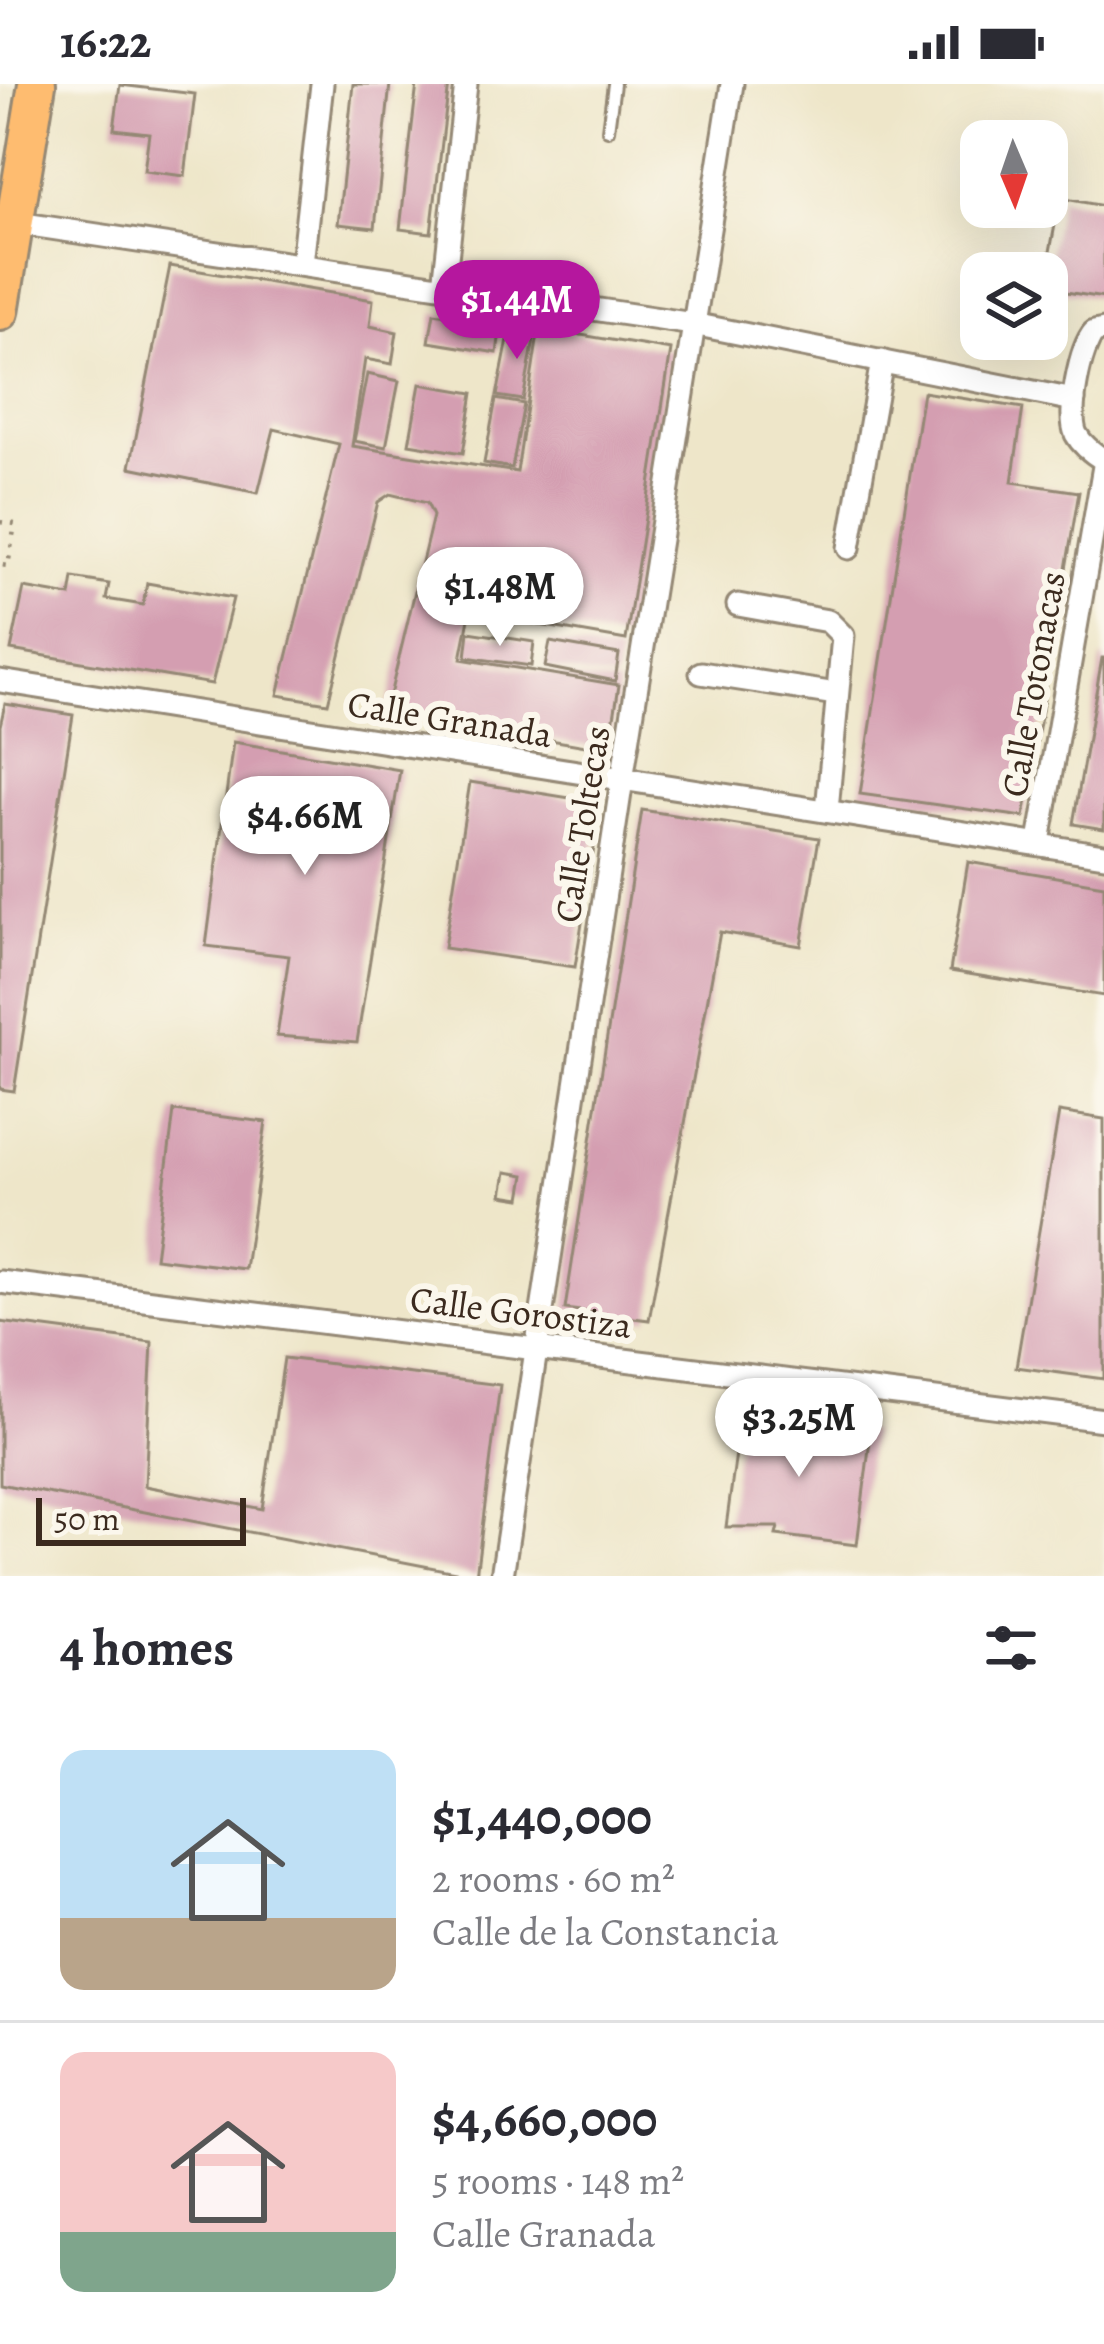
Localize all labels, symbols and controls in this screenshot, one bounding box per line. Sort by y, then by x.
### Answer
text: 16:22 [60,11,151,73]
north arrow [960,120,1068,228]
map controls [960,120,1068,360]
button: layers [960,252,1068,360]
pin: $1.44M [419,260,615,362]
text: $1.44M [461,272,573,325]
pin: $1.48M [402,547,598,649]
text: $1.48M [444,559,556,612]
street label: Calle Totonacas [989,567,1077,801]
street label: Calle Granada [344,679,556,759]
street label: Calle Toltecas [542,722,622,926]
pin: $4.66M [207,776,403,878]
text: $4.66M [247,788,363,841]
street label: Calle Gorostiza [408,1274,635,1350]
pin: $3.25M [701,1378,897,1480]
text: $3.25M [742,1390,856,1443]
scale bar [36,1492,246,1545]
text: 50 m [54,1496,120,1541]
text: 4 homes [60,1613,234,1683]
icon: filters [978,1615,1044,1681]
text: $1,440,000 [432,1782,652,1852]
icon: home [156,1798,300,1942]
text: 2 rooms · 60 m² [432,1852,675,1905]
text: Calle de la Constancia [432,1905,779,1958]
text: $4,660,000 [432,2084,657,2154]
icon: home [156,2100,300,2244]
text: 5 rooms · 148 m² [432,2154,684,2207]
text: Calle Granada [432,2207,655,2260]

